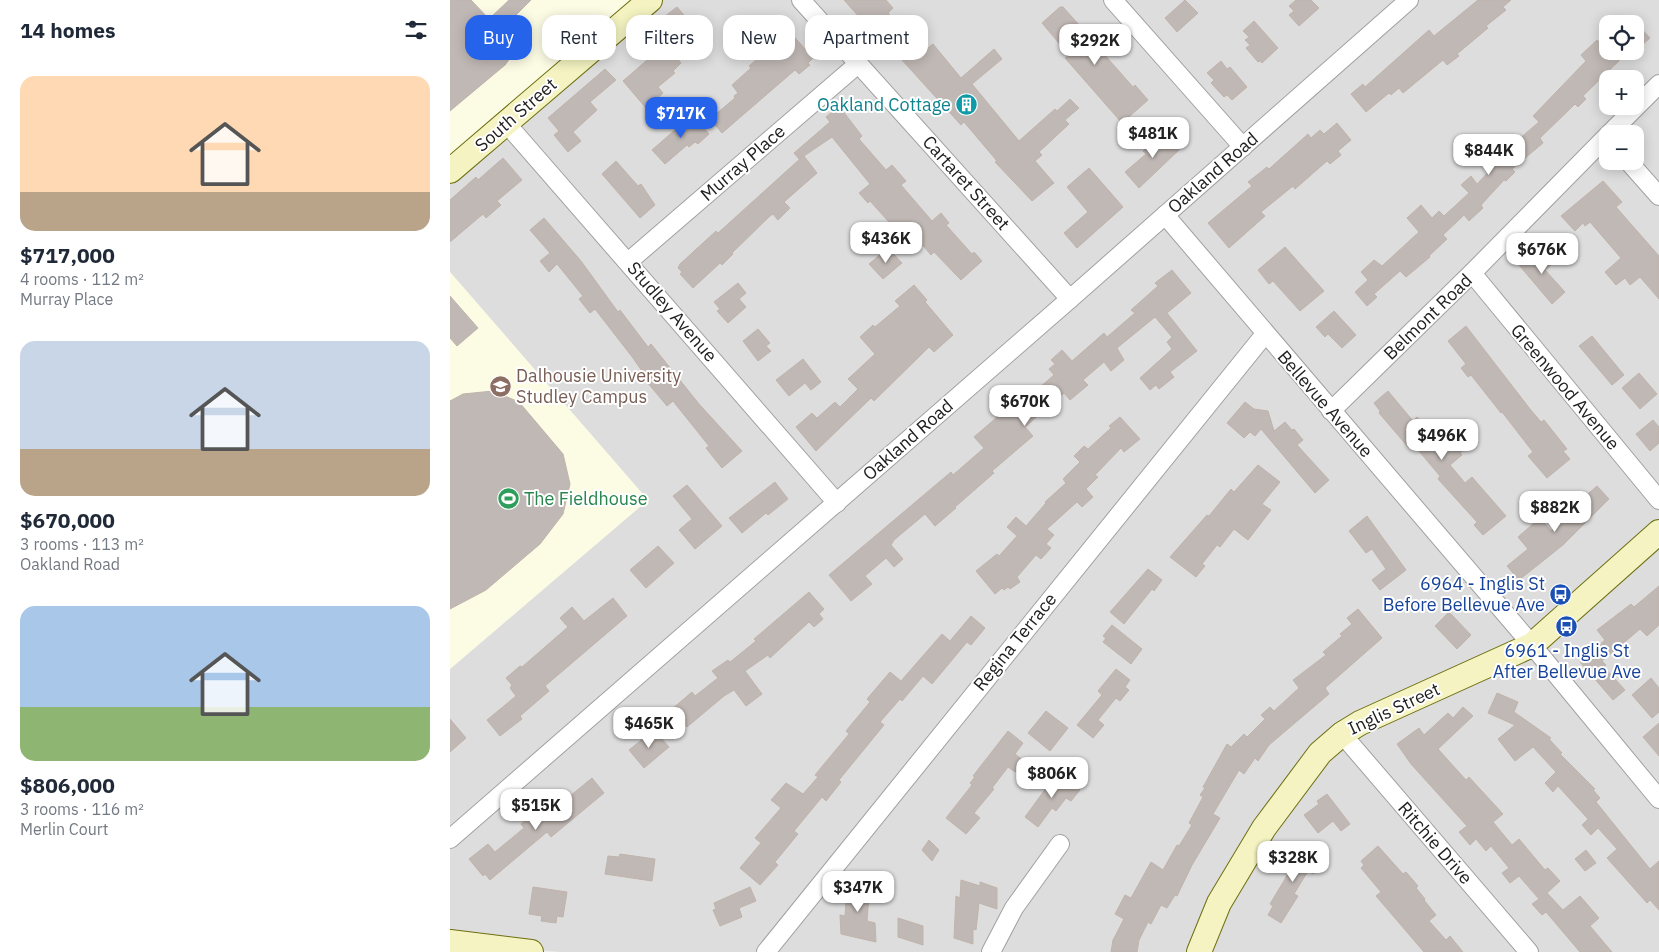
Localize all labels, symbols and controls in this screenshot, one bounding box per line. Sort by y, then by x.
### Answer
chip: Buy [465,15,532,60]
chip: Rent [542,15,616,60]
chip: Filters [626,15,713,60]
chip: New [723,15,795,60]
chip: Apartment [805,15,928,60]
map controls [1599,15,1644,170]
button: locate [1599,15,1644,60]
text: 14 homes [20,16,116,44]
icon: filters [402,16,430,44]
pin: $292K [1060,23,1130,66]
text: $292K [1070,30,1120,50]
button: + [1599,70,1644,115]
street label: South Street [470,73,561,156]
place label: Oakland Cottage [817,93,951,116]
building icon: Oakland Cottage [955,93,979,117]
pin: $717K [646,96,716,139]
text: $717K [656,103,706,123]
icon: home [180,109,270,199]
pin: $481K [1118,116,1188,159]
street label: Murray Place [696,119,790,206]
text: $481K [1128,123,1178,143]
button: − [1599,125,1644,170]
street label: Oakland Road [1163,127,1263,218]
street label: Cartaret Street [918,130,1015,235]
pin: $844K [1454,134,1524,176]
text: $844K [1464,140,1514,160]
pin: $436K [851,222,921,264]
text: $436K [861,228,911,248]
pin: $676K [1507,232,1577,275]
text: $676K [1517,239,1567,259]
text: $717,000 [20,241,115,269]
street label: Studley Avenue [623,257,722,367]
text: 4 rooms · 112 m² [20,269,144,289]
street label: Belmont Road [1378,269,1477,365]
text: Murray Place [20,289,113,309]
street label: Greenwood Avenue [1506,319,1625,455]
street label: Bellevue Avenue [1273,345,1378,462]
place label: Dalhousie University Studley Campus [516,364,681,408]
icon: home [180,374,270,464]
school or university icon: Dalhousie University Studley Campus [488,374,512,398]
pin: $670K [990,384,1060,427]
text: $670K [1000,391,1050,411]
street label: Oakland Road [858,394,958,485]
pin: $496K [1407,418,1477,461]
text: $496K [1417,425,1467,445]
sports icon: The Fieldhouse [496,487,520,511]
place label: The Fieldhouse [524,487,648,510]
pin: $882K [1520,490,1590,533]
text: $882K [1530,497,1580,517]
text: $670,000 [20,506,115,534]
text: 3 rooms · 113 m² [20,534,144,554]
text: Oakland Road [20,554,120,574]
place label: 6964 - Inglis St Before Bellevue Ave [1383,572,1545,616]
bus stop icon: 6964 - Inglis St Before Bellevue Ave [1549,582,1573,606]
street label: Regina Terrace [968,588,1061,695]
bus stop icon: 6961 - Inglis St After Bellevue Ave [1555,614,1579,638]
icon: home [180,639,270,729]
place label: 6961 - Inglis St After Bellevue Ave [1493,639,1641,683]
street label: Inglis Street [1344,677,1443,740]
pin: $465K [614,706,684,749]
text: $465K [624,713,674,733]
pin: $806K [1017,756,1087,799]
text: $806K [1027,763,1077,783]
text: $806,000 [20,771,115,799]
pin: $515K [501,788,571,831]
text: $515K [511,795,561,815]
street label: Ritchie Drive [1393,797,1478,889]
text: 3 rooms · 116 m² [20,799,144,819]
text: Merlin Court [20,819,108,839]
pin: $328K [1258,840,1328,883]
text: $328K [1268,847,1318,867]
pin: $347K [823,870,893,913]
text: $347K [833,877,883,897]

